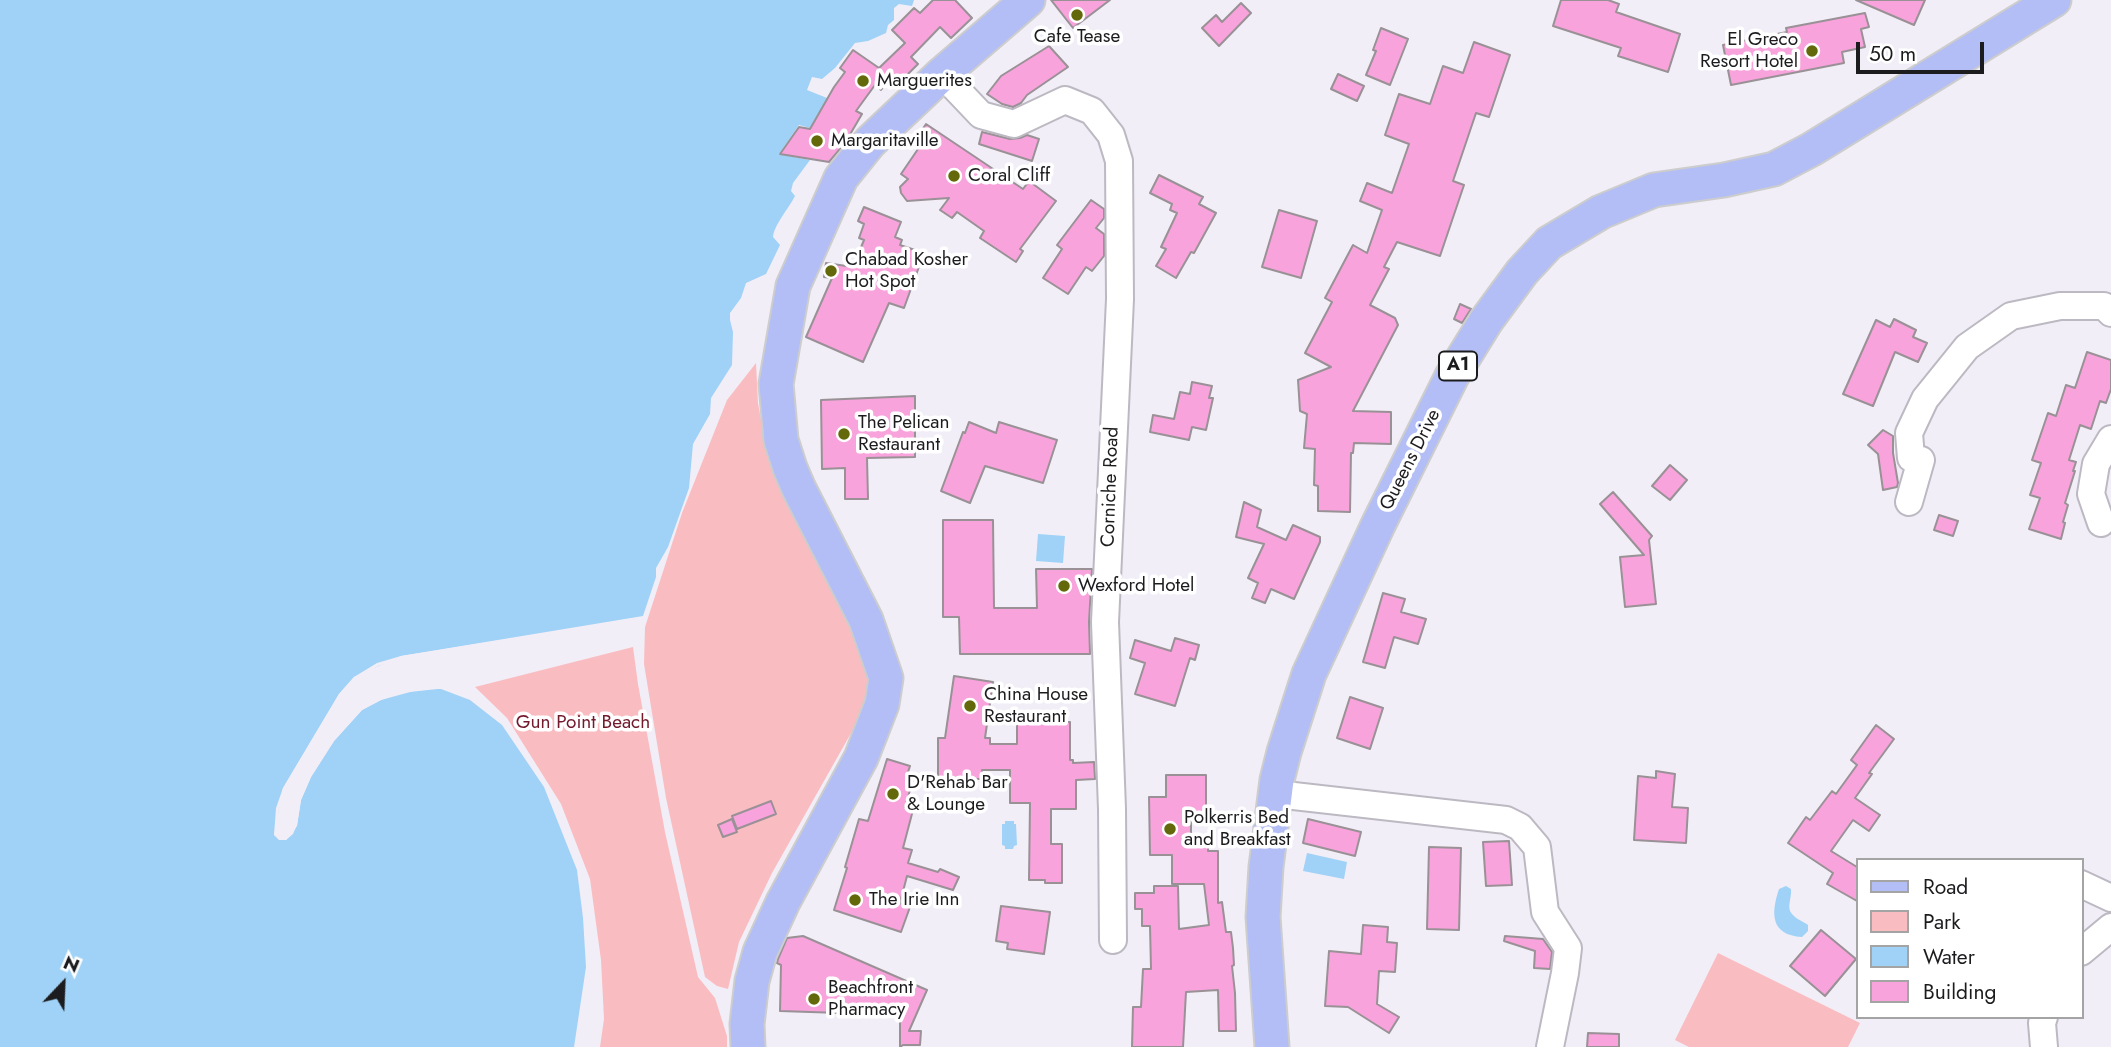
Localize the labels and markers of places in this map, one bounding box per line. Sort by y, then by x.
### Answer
marker: Cafe Tease [1069,7,1085,23]
place label: Cafe Tease [1034,26,1120,48]
place label: El Greco Resort Hotel [1700,29,1798,73]
marker: El Greco Resort Hotel [1804,43,1820,59]
place label: Marguerites [877,70,972,92]
marker: Marguerites [855,73,871,89]
place label: Margaritaville [831,130,939,152]
marker: Margaritaville [809,133,825,149]
place label: Coral Cliff [968,165,1050,187]
marker: Coral Cliff [946,168,962,184]
place label: Chabad Kosher Hot Spot [845,249,968,293]
marker: Chabad Kosher Hot Spot [823,263,839,279]
place label: The Pelican Restaurant [858,412,949,456]
marker: The Pelican Restaurant [836,426,852,442]
place label: Wexford Hotel [1078,575,1194,597]
marker: Wexford Hotel [1056,578,1072,594]
place label: China House Restaurant [984,684,1088,728]
marker: China House Restaurant [962,698,978,714]
place label: D'Rehab Bar & Lounge [907,772,1008,816]
marker: D'Rehab Bar & Lounge [885,786,901,802]
place label: Polkerris Bed and Breakfast [1184,807,1291,851]
marker: Polkerris Bed and Breakfast [1162,821,1178,837]
place label: The Irie Inn [869,889,959,911]
marker: The Irie Inn [847,892,863,908]
place label: Beachfront Pharmacy [828,977,913,1021]
marker: Beachfront Pharmacy [806,991,822,1007]

